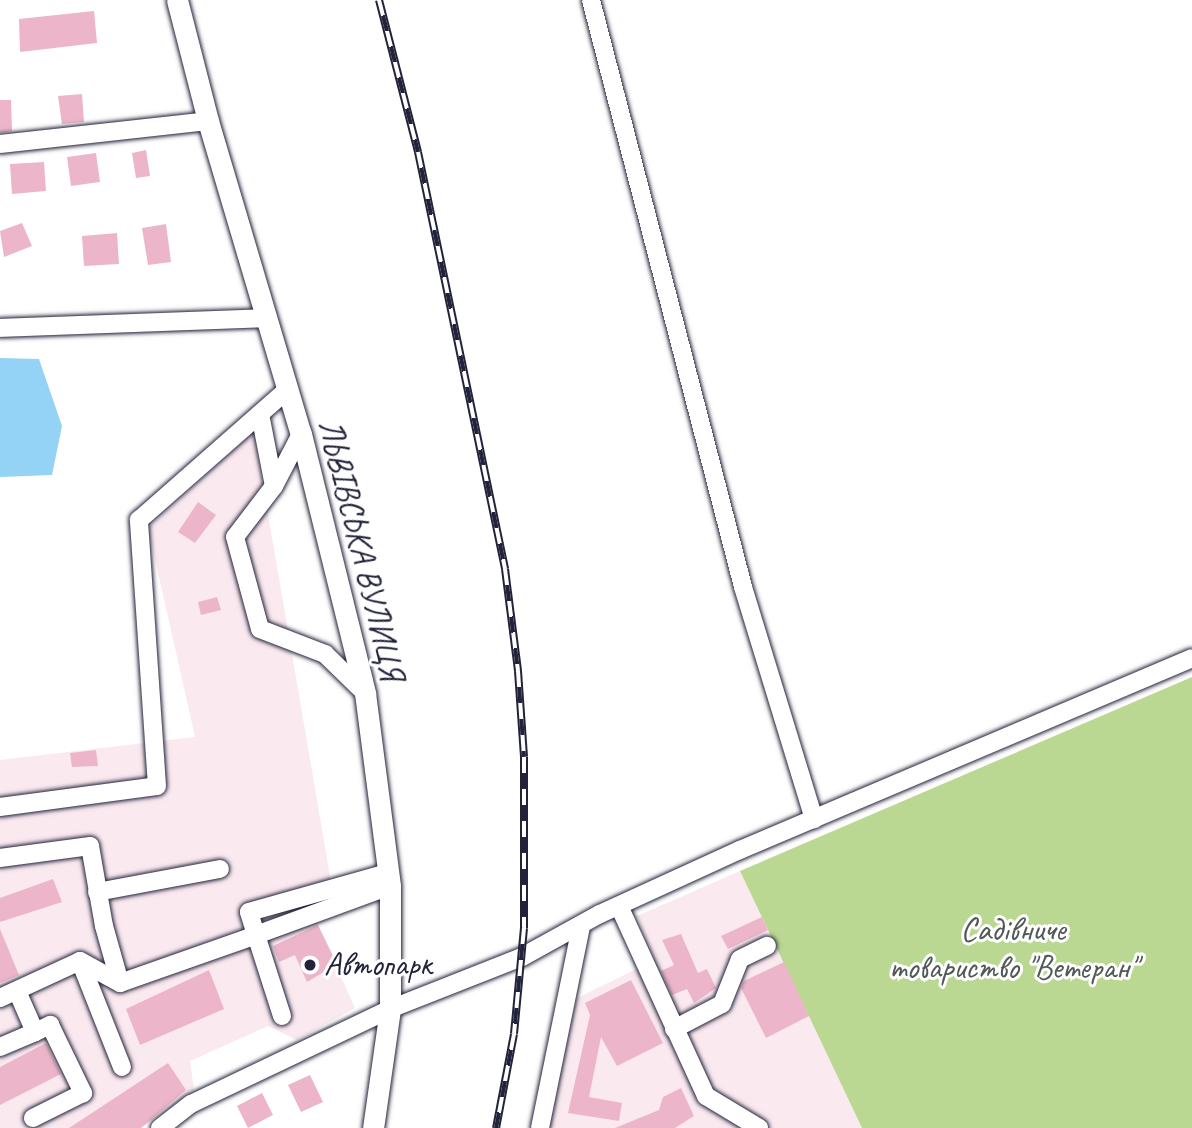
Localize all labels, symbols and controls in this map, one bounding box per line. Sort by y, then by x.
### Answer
street label: ЛЬВІВСЬКА ВУЛИЦЯ [310,416,412,684]
park label: Садівниче товариство "Ветеран" [889,910,1137,988]
place label: Автопарк [324,945,431,985]
marker: Автопарк [302,957,318,973]

